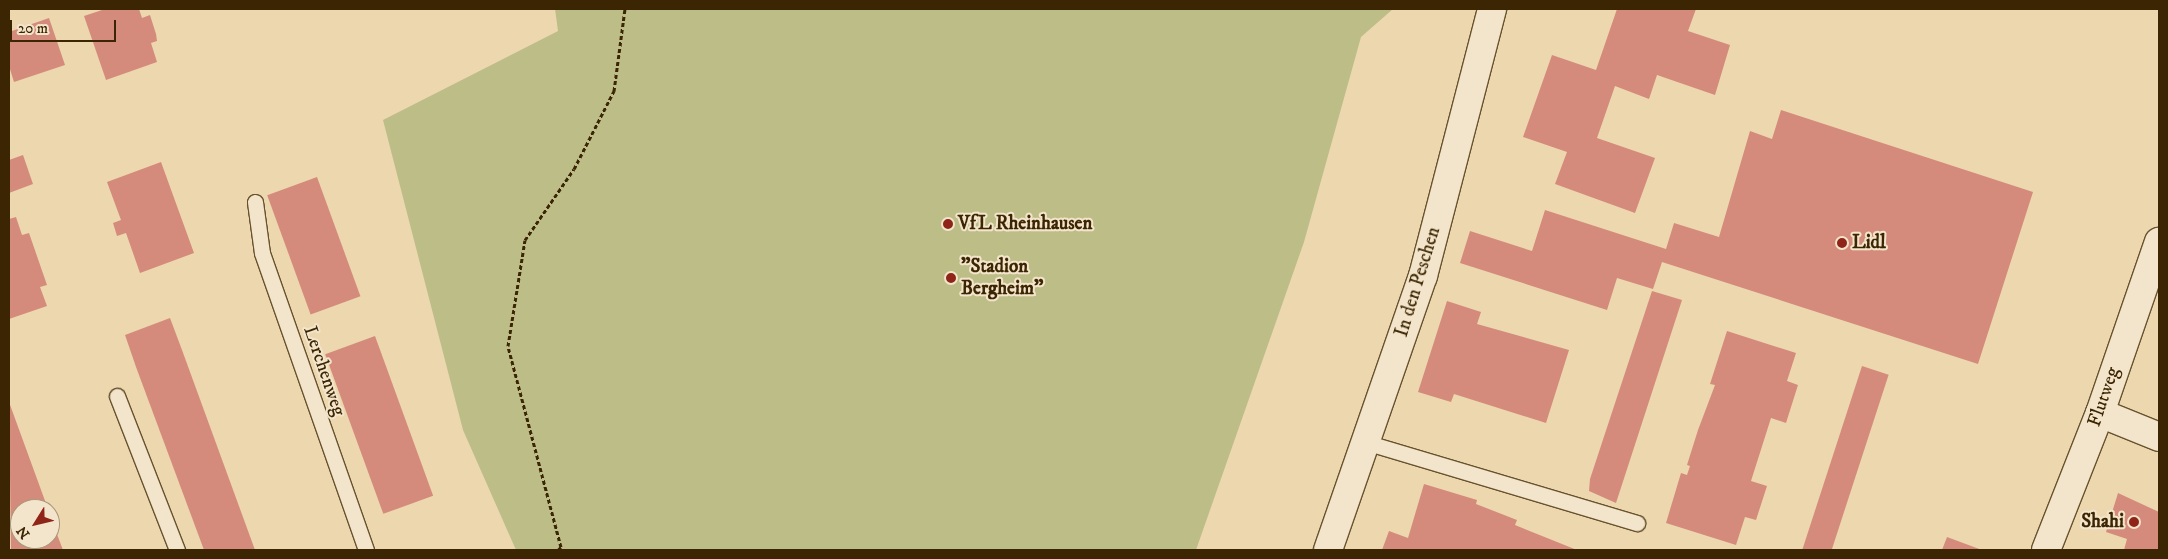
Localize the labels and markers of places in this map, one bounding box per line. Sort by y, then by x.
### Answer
place label: VfL Rheinhausen [958,213,1092,235]
marker: VfL Rheinhausen [942,218,954,230]
place label: Lidl [1852,232,1886,254]
marker: Lidl [1836,237,1848,249]
place label: "Stadion Bergheim" [961,256,1043,300]
marker: "Stadion Bergheim" [945,272,957,284]
place label: Shahi [2081,511,2124,533]
marker: Shahi [2128,516,2140,528]

